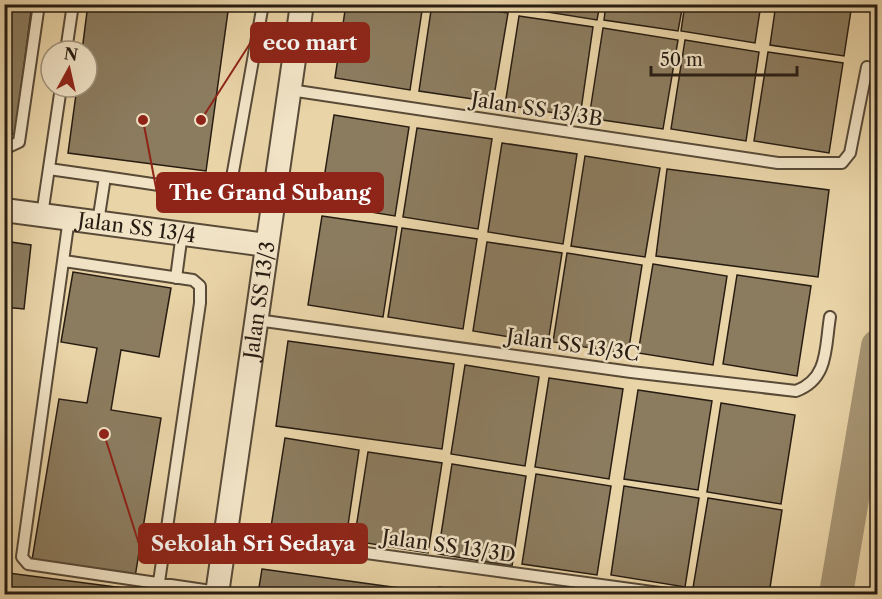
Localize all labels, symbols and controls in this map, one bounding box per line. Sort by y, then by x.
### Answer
callout: eco mart [251,23,369,62]
text: eco mart [263,30,358,55]
north arrow [39,39,99,99]
scale bar [651,39,796,77]
text: N [63,43,79,65]
text: 50 m [660,49,703,71]
street label: Jalan SS 13/3B [467,86,604,131]
callout: The Grand Subang [157,173,383,212]
text: The Grand Subang [169,180,372,205]
street label: Jalan SS 13/4 [73,208,197,247]
street label: Jalan SS 13/3 [239,240,280,363]
street label: Jalan SS 13/3C [502,323,641,366]
callout: Sekolah Sri Sedaya [139,524,367,563]
street label: Jalan SS 13/3D [378,524,517,567]
text: Sekolah Sri Sedaya [151,531,356,556]

